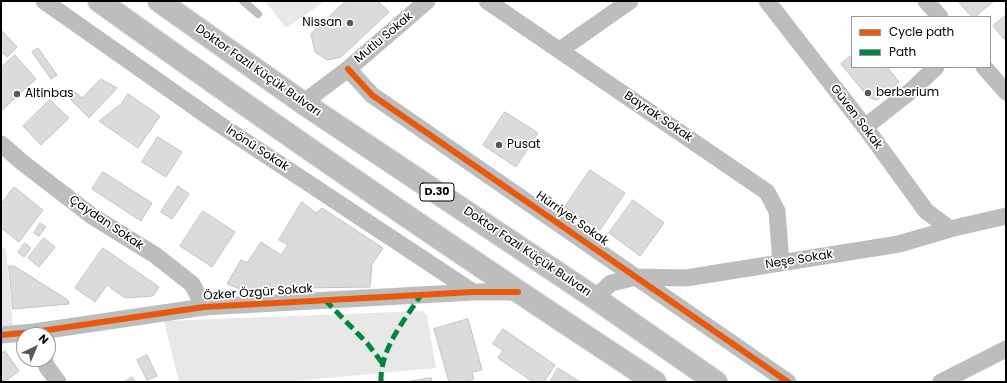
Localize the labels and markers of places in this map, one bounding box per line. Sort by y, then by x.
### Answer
place label: Nissan [302,16,342,30]
marker: Nissan [345,18,355,28]
place label: berberium [876,86,939,100]
place label: Altinbas [25,87,74,101]
marker: berberium [863,88,873,98]
marker: Altinbas [12,89,22,99]
place label: Pusat [507,138,540,152]
marker: Pusat [494,140,504,150]

